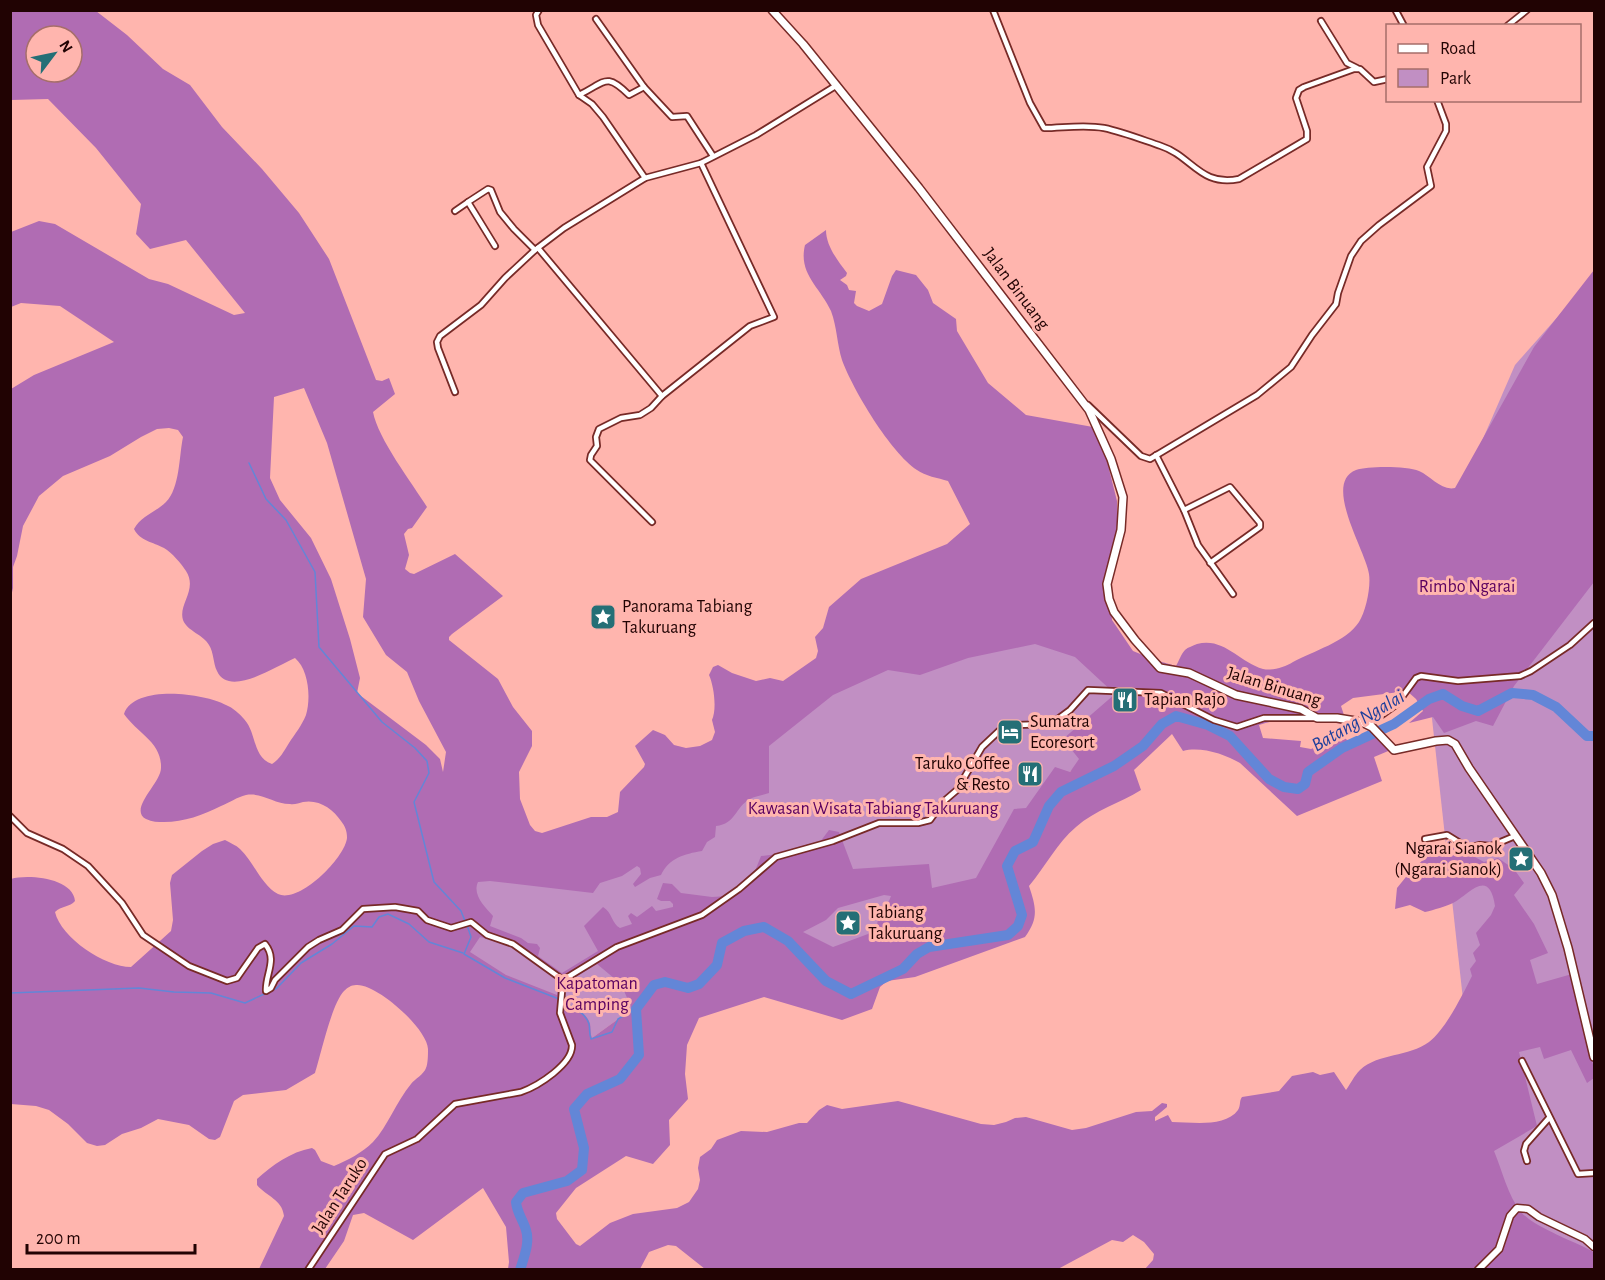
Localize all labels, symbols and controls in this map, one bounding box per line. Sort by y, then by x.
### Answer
north arrow [24,24,84,84]
legend [1386,24,1581,102]
text: N [56,38,76,56]
text: Road [1440,40,1476,58]
text: Park [1440,70,1472,88]
street label: Jalan Binuang [980,245,1053,333]
park label: Rimbo Ngarai [1419,578,1515,596]
place label: Panorama Tabiang Takuruang [622,598,752,637]
place icon: Panorama Tabiang Takuruang [588,602,618,632]
street label: Jalan Binuang [1225,664,1323,710]
restaurant icon: Tapian Rajo [1110,685,1140,715]
water label: Batang Ngalai [1308,687,1408,755]
place label: Tapian Rajo [1144,691,1226,709]
place label: Sumatra Ecoresort [1030,713,1095,752]
hotel icon: Sumatra Ecoresort [995,717,1025,747]
place label: Taruko Coffee & Resto [915,755,1010,794]
restaurant icon: Taruko Coffee & Resto [1015,759,1045,789]
park label: Kawasan Wisata Tabiang Takuruang [748,800,998,818]
place label: Ngarai Sianok (Ngarai Sianok) [1394,840,1503,879]
place icon: Ngarai Sianok (Ngarai Sianok) [1506,844,1536,874]
place label: Tabiang Takuruang [868,904,943,943]
place icon: Tabiang Takuruang [833,908,863,938]
park label: Kapatoman Camping [556,975,638,1014]
street label: Jalan Taruko [309,1155,371,1237]
scale bar [27,1217,195,1255]
text: 200 m [36,1230,81,1248]

